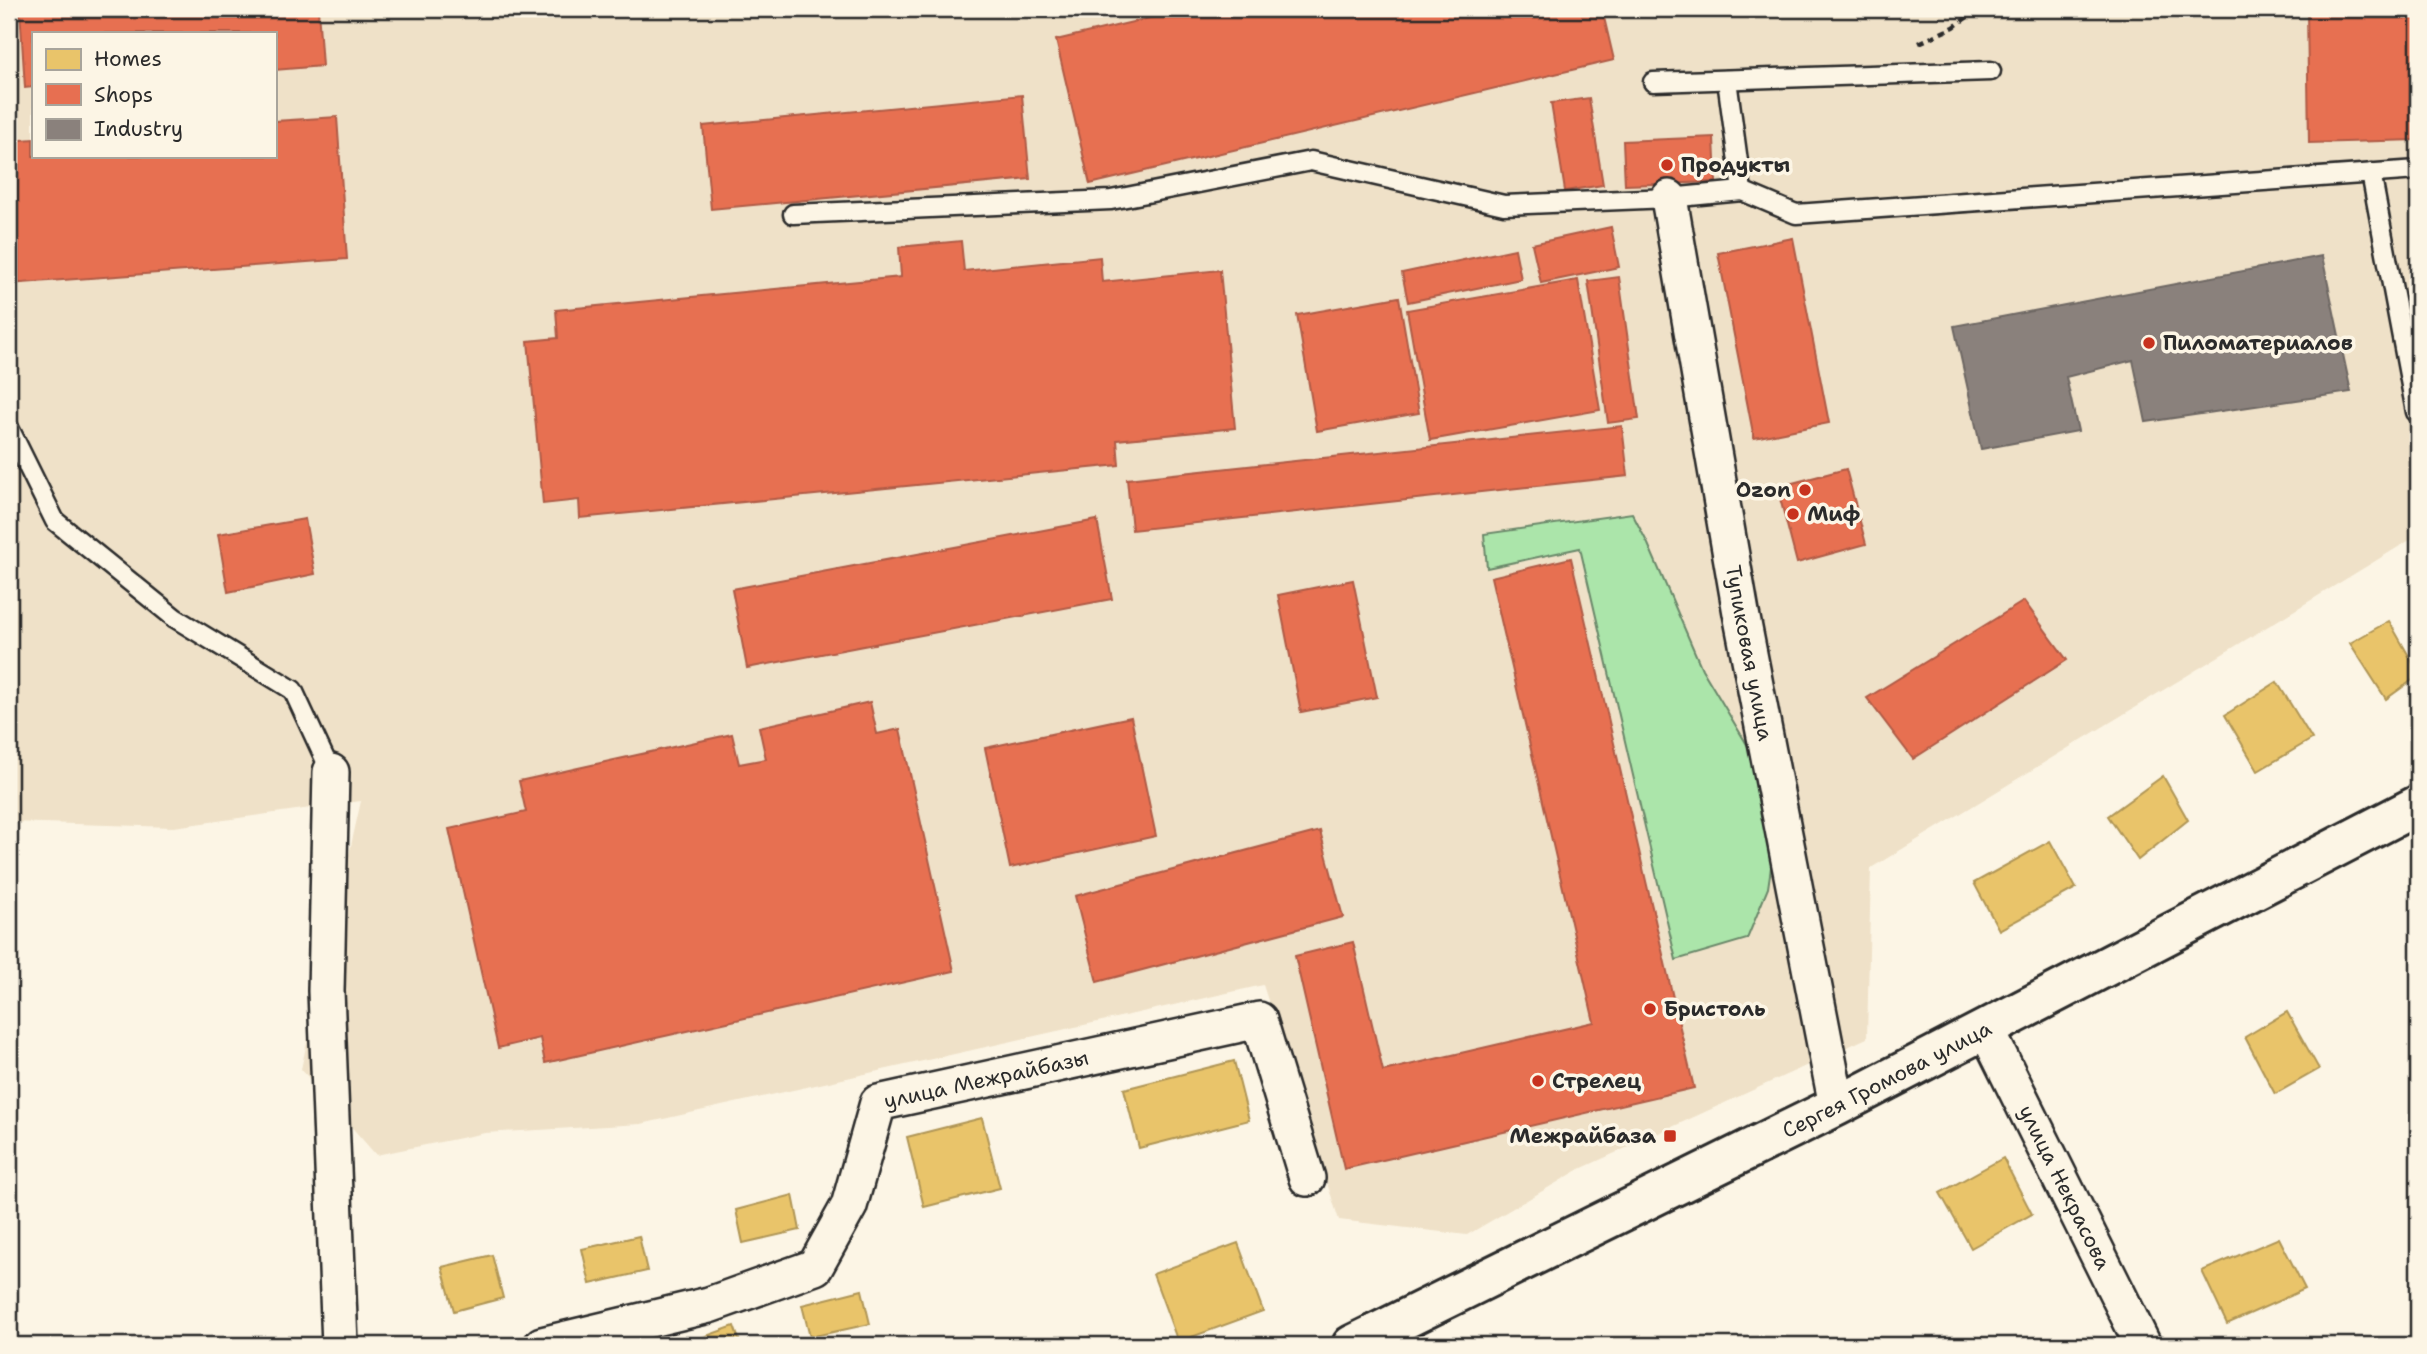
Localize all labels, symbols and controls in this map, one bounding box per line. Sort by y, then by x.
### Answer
legend [32,32,276,158]
text: Homes [94,45,162,73]
text: Shops [94,81,153,109]
text: Industry [94,115,183,143]
place label: Продукты [1681,151,1790,179]
marker: Продукты [1659,157,1675,173]
place label: Пиломатериалов [2163,329,2353,357]
marker: Пиломатериалов [2141,335,2157,351]
place label: Ozon [1736,476,1791,504]
marker: Ozon [1797,482,1813,498]
place label: Миф [1807,500,1860,528]
marker: Миф [1785,506,1801,522]
street label: Тупиковая улица [1719,563,1780,743]
place label: Бристоль [1664,995,1766,1023]
marker: Бристоль [1642,1001,1658,1017]
street label: Сергея Громова улица [1777,1014,1996,1145]
street label: улица Межрайбазы [881,1044,1091,1115]
place label: Стрелец [1552,1067,1642,1095]
marker: Стрелец [1530,1073,1546,1089]
street label: улица Некрасова [2012,1100,2117,1275]
place label: Межрайбаза [1509,1122,1657,1150]
marker: Межрайбаза [1662,1128,1678,1144]

